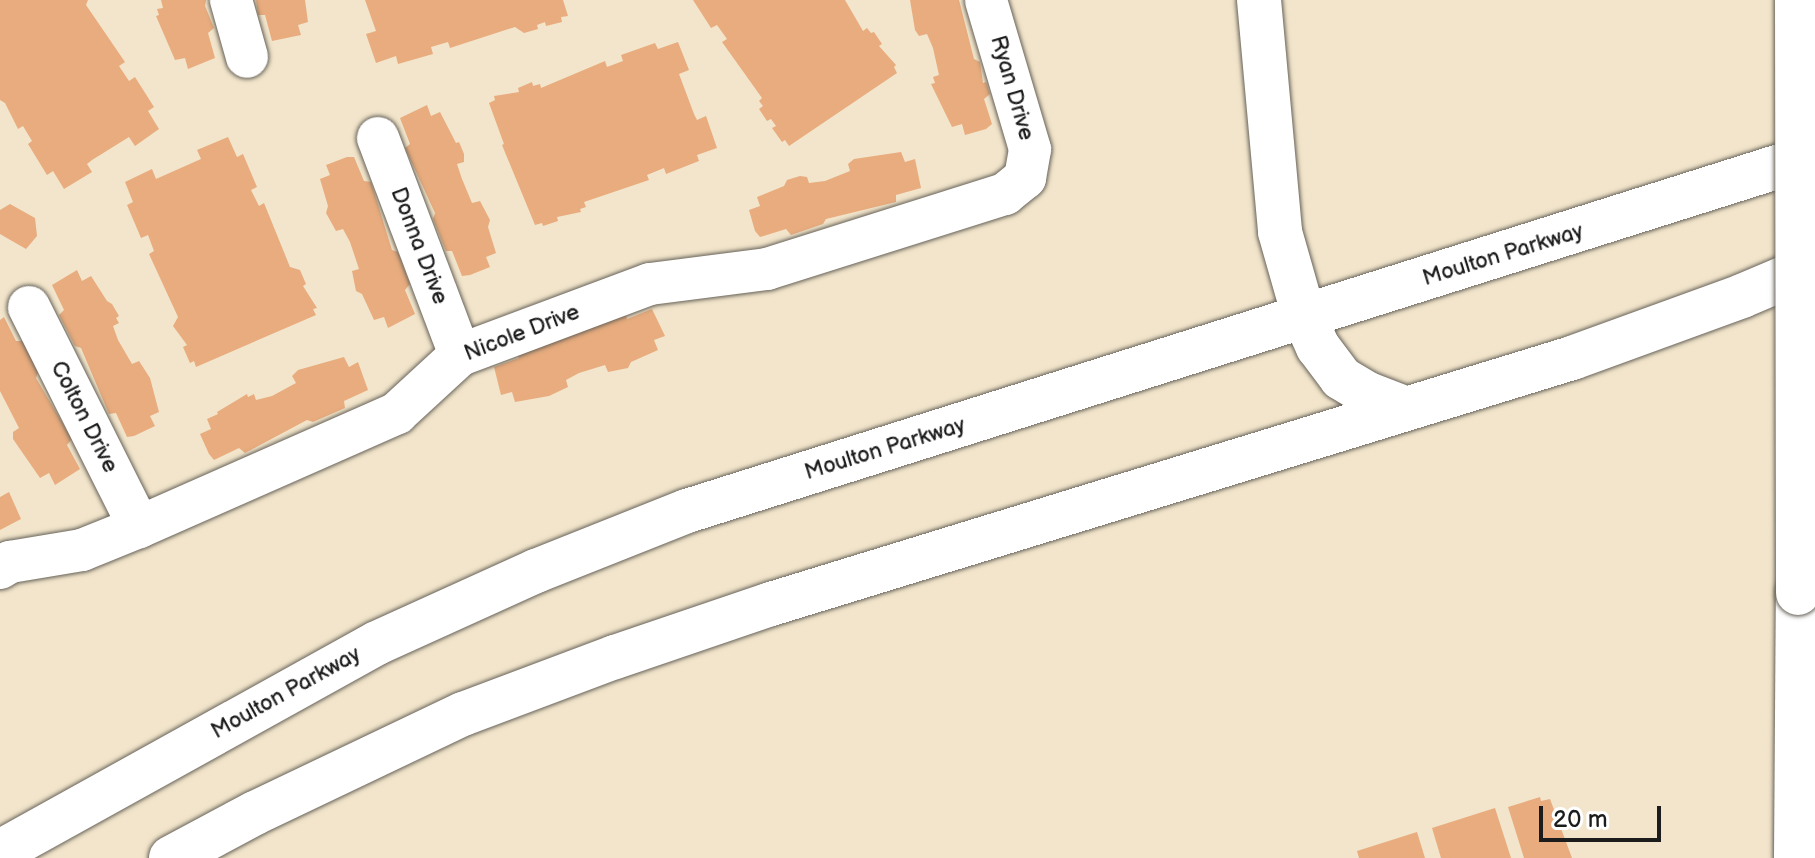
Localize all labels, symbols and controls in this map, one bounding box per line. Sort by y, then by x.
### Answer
street label: Ryan Drive [984,33,1040,143]
street label: Donna Drive [385,184,453,308]
street label: Moulton Parkway [1420,218,1586,292]
street label: Nicole Drive [461,299,583,367]
street label: Colton Drive [45,357,123,477]
street label: Moulton Parkway [802,412,968,486]
street label: Moulton Parkway [207,641,365,745]
scale bar [1543,790,1665,840]
text: 20 m [1553,805,1608,834]

